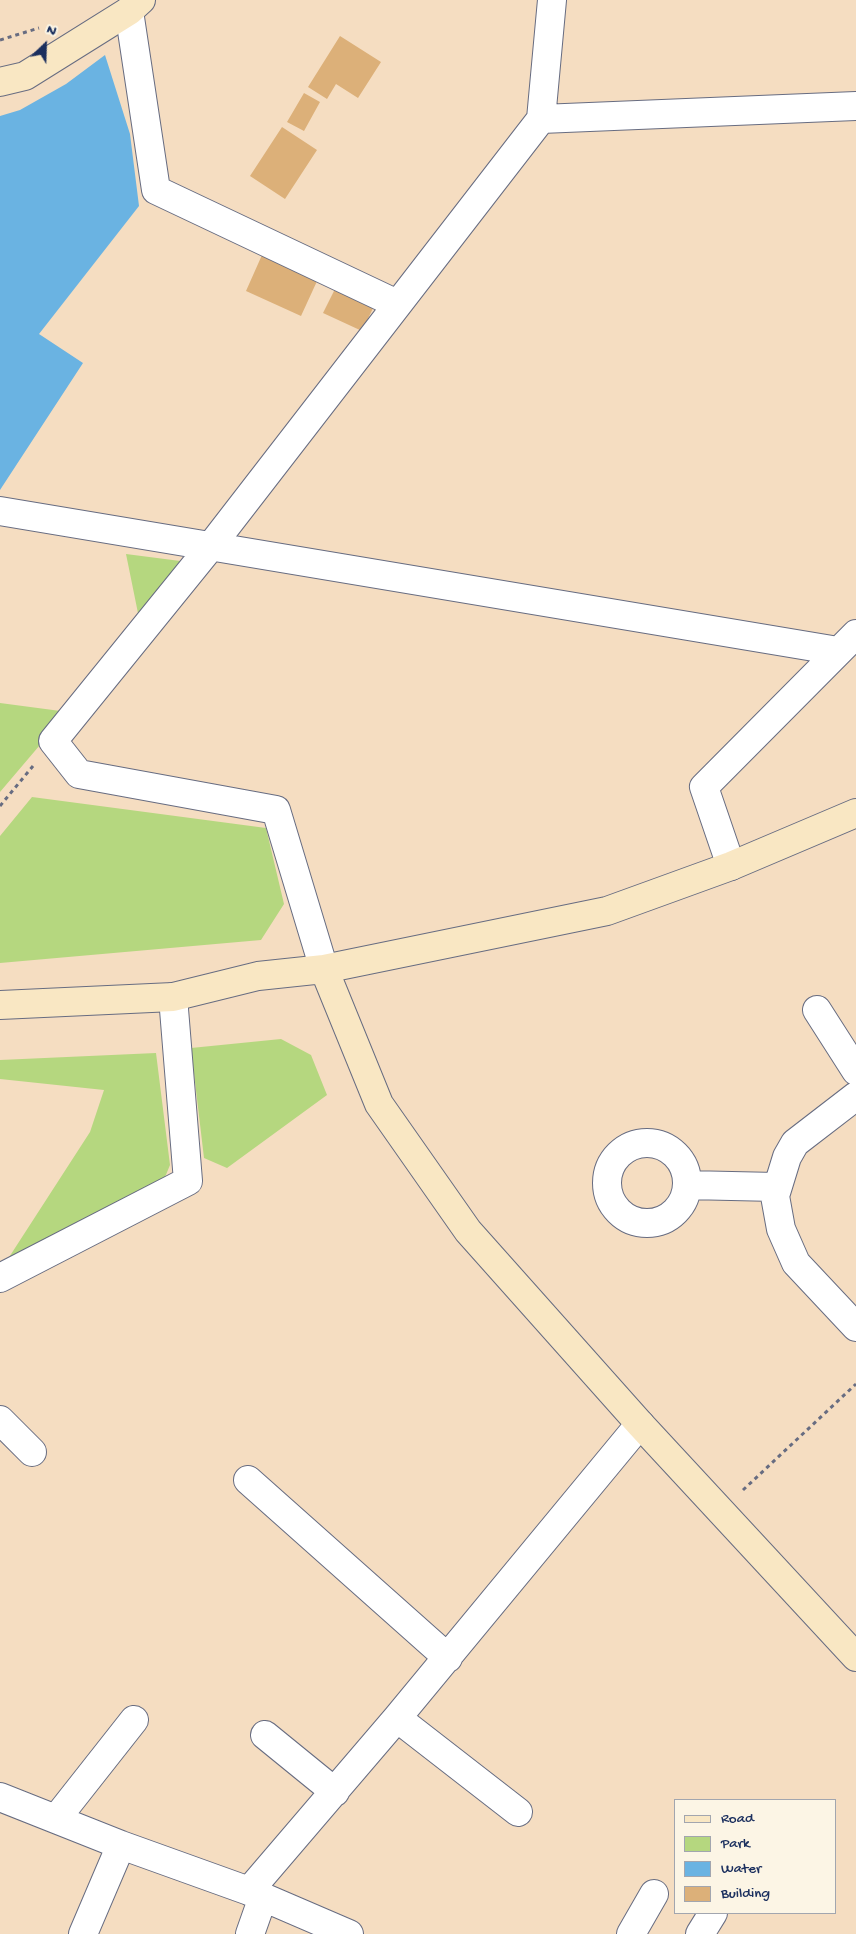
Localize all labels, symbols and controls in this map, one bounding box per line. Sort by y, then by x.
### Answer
north arrow [20,20,70,70]
text: N [44,21,59,40]
legend [674,1799,836,1914]
text: Road [721,1810,754,1828]
text: Park [721,1835,750,1853]
text: Water [721,1860,761,1878]
text: Building [721,1885,770,1903]

